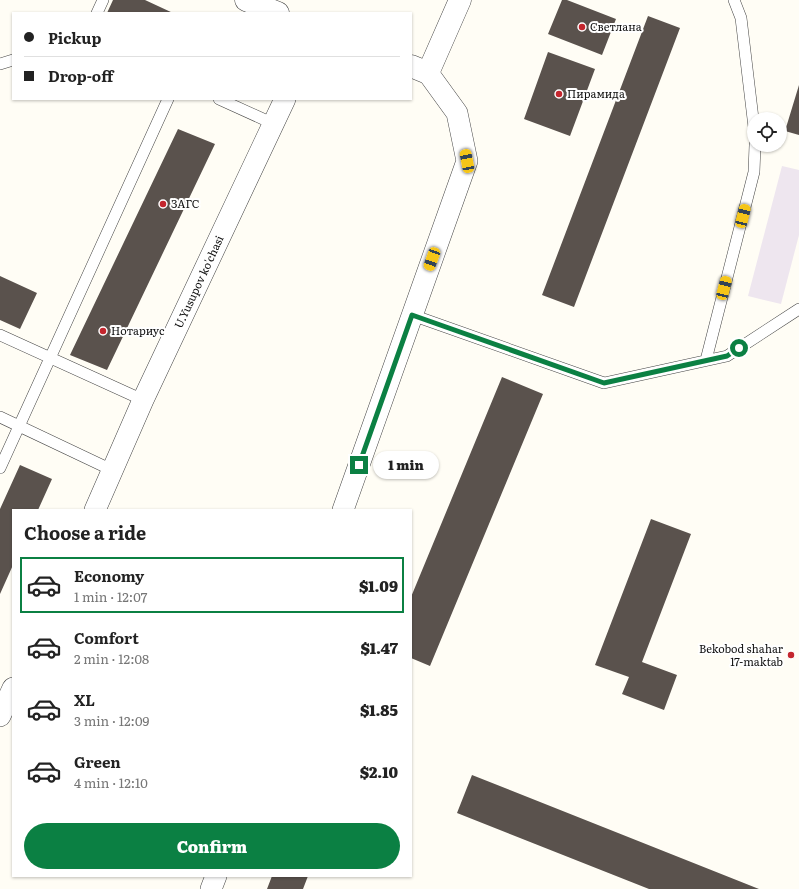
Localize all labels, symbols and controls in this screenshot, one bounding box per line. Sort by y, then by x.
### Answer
place label: Светлана [590,18,642,34]
marker: Светлана [577,22,587,32]
text: Pickup [48,26,101,49]
text: Drop-off [48,64,113,87]
place label: Пирамида [567,85,625,101]
marker: Пирамида [554,89,564,99]
map controls [747,112,787,152]
button: locate [747,112,787,152]
car [459,148,475,174]
place label: ЗАГС [171,195,200,211]
marker: ЗАГС [158,199,168,209]
car [734,203,752,229]
street label: U.Yusupov ko'chasi [170,232,227,331]
car [422,246,442,272]
car [715,275,733,301]
place label: Нотариус [111,322,165,338]
marker: Нотариус [98,326,108,336]
route start [730,339,748,357]
callout: 1 min [373,451,439,479]
text: 1 min [388,455,424,474]
route end [350,456,368,474]
text: Choose a ride [24,519,146,546]
text: Economy [74,564,144,587]
icon: car [26,567,62,603]
text: $1.09 [359,574,398,597]
text: 1 min · 12:07 [74,587,147,606]
text: Comfort [74,626,139,649]
icon: car [26,629,62,665]
text: $1.47 [361,636,398,659]
place label: Bekobod shahar 17-maktab [699,640,784,669]
text: 2 min · 12:08 [74,649,149,668]
marker: Bekobod shahar 17-maktab [786,650,796,660]
text: XL [74,688,95,711]
icon: car [26,691,62,727]
text: $1.85 [360,698,398,721]
text: 3 min · 12:09 [74,711,149,730]
text: Green [74,750,121,773]
icon: car [26,753,62,789]
text: $2.10 [360,760,398,783]
text: 4 min · 12:10 [74,773,148,792]
button: Confirm [24,823,400,869]

